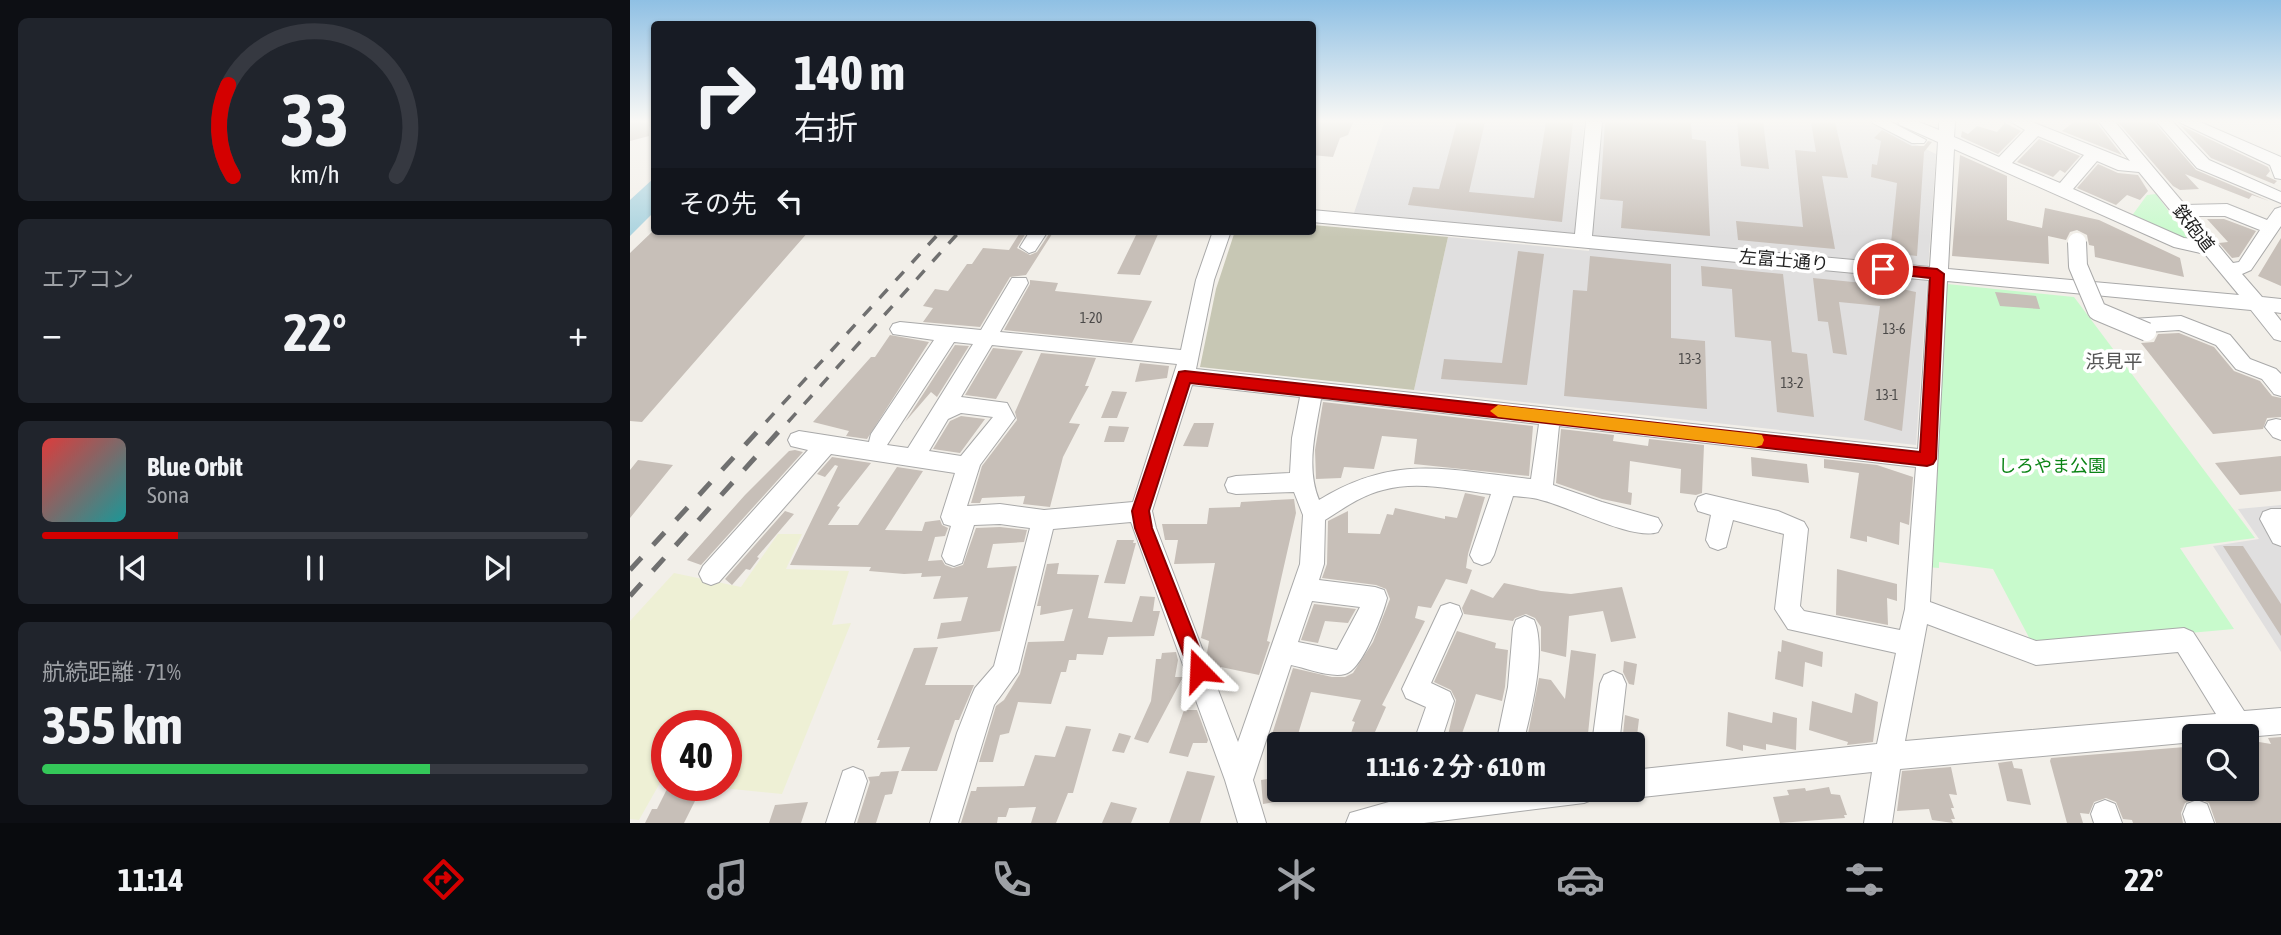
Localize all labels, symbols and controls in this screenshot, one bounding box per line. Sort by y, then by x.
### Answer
text: 140 m [794,44,905,100]
icon: right [679,49,770,140]
text: 33 [281,78,349,161]
text: 右折 [794,109,858,146]
text: km/h [290,159,340,187]
icon: left [771,182,809,220]
text: その先 [679,189,757,219]
street label: 鉄砲道 [2169,200,2219,256]
pin [1853,239,1913,299]
street label: 左富士通り [1738,246,1830,274]
icon: arrive [1864,250,1902,288]
text: エアコン [42,266,134,292]
text: 22° [283,302,347,362]
house number: 1-20 [1080,310,1103,326]
text: − [42,311,62,354]
text: + [568,311,588,354]
house number: 13-6 [1882,321,1906,337]
district label: 浜見平 [2085,350,2143,372]
house number: 13-3 [1678,351,1702,367]
house number: 13-2 [1780,375,1804,391]
house number: 13-1 [1876,387,1898,403]
text: Blue Orbit [147,452,243,482]
park label: しろやま公園 [1998,455,2106,476]
text: Sona [147,482,189,508]
icon: previous [114,549,152,587]
icon: pause [296,549,334,587]
icon: next [478,549,516,587]
position arrow [1162,633,1236,707]
text: 航続距離 · 71% [42,659,181,685]
text: 355 km [42,695,183,755]
speed limit sign: 40 [651,710,742,801]
map controls [2182,724,2259,801]
button: search [2182,724,2259,801]
text: 11:16 · 2 分 · 610 m [1366,752,1546,782]
icon: directions [419,855,468,904]
icon: music [703,855,752,904]
icon: phone [987,855,1036,904]
icon: climate [1272,855,1321,904]
icon: car [1556,855,1605,904]
icon: filters [1840,855,1889,904]
text: 11:14 [118,861,183,898]
text: 22° [2124,861,2163,898]

